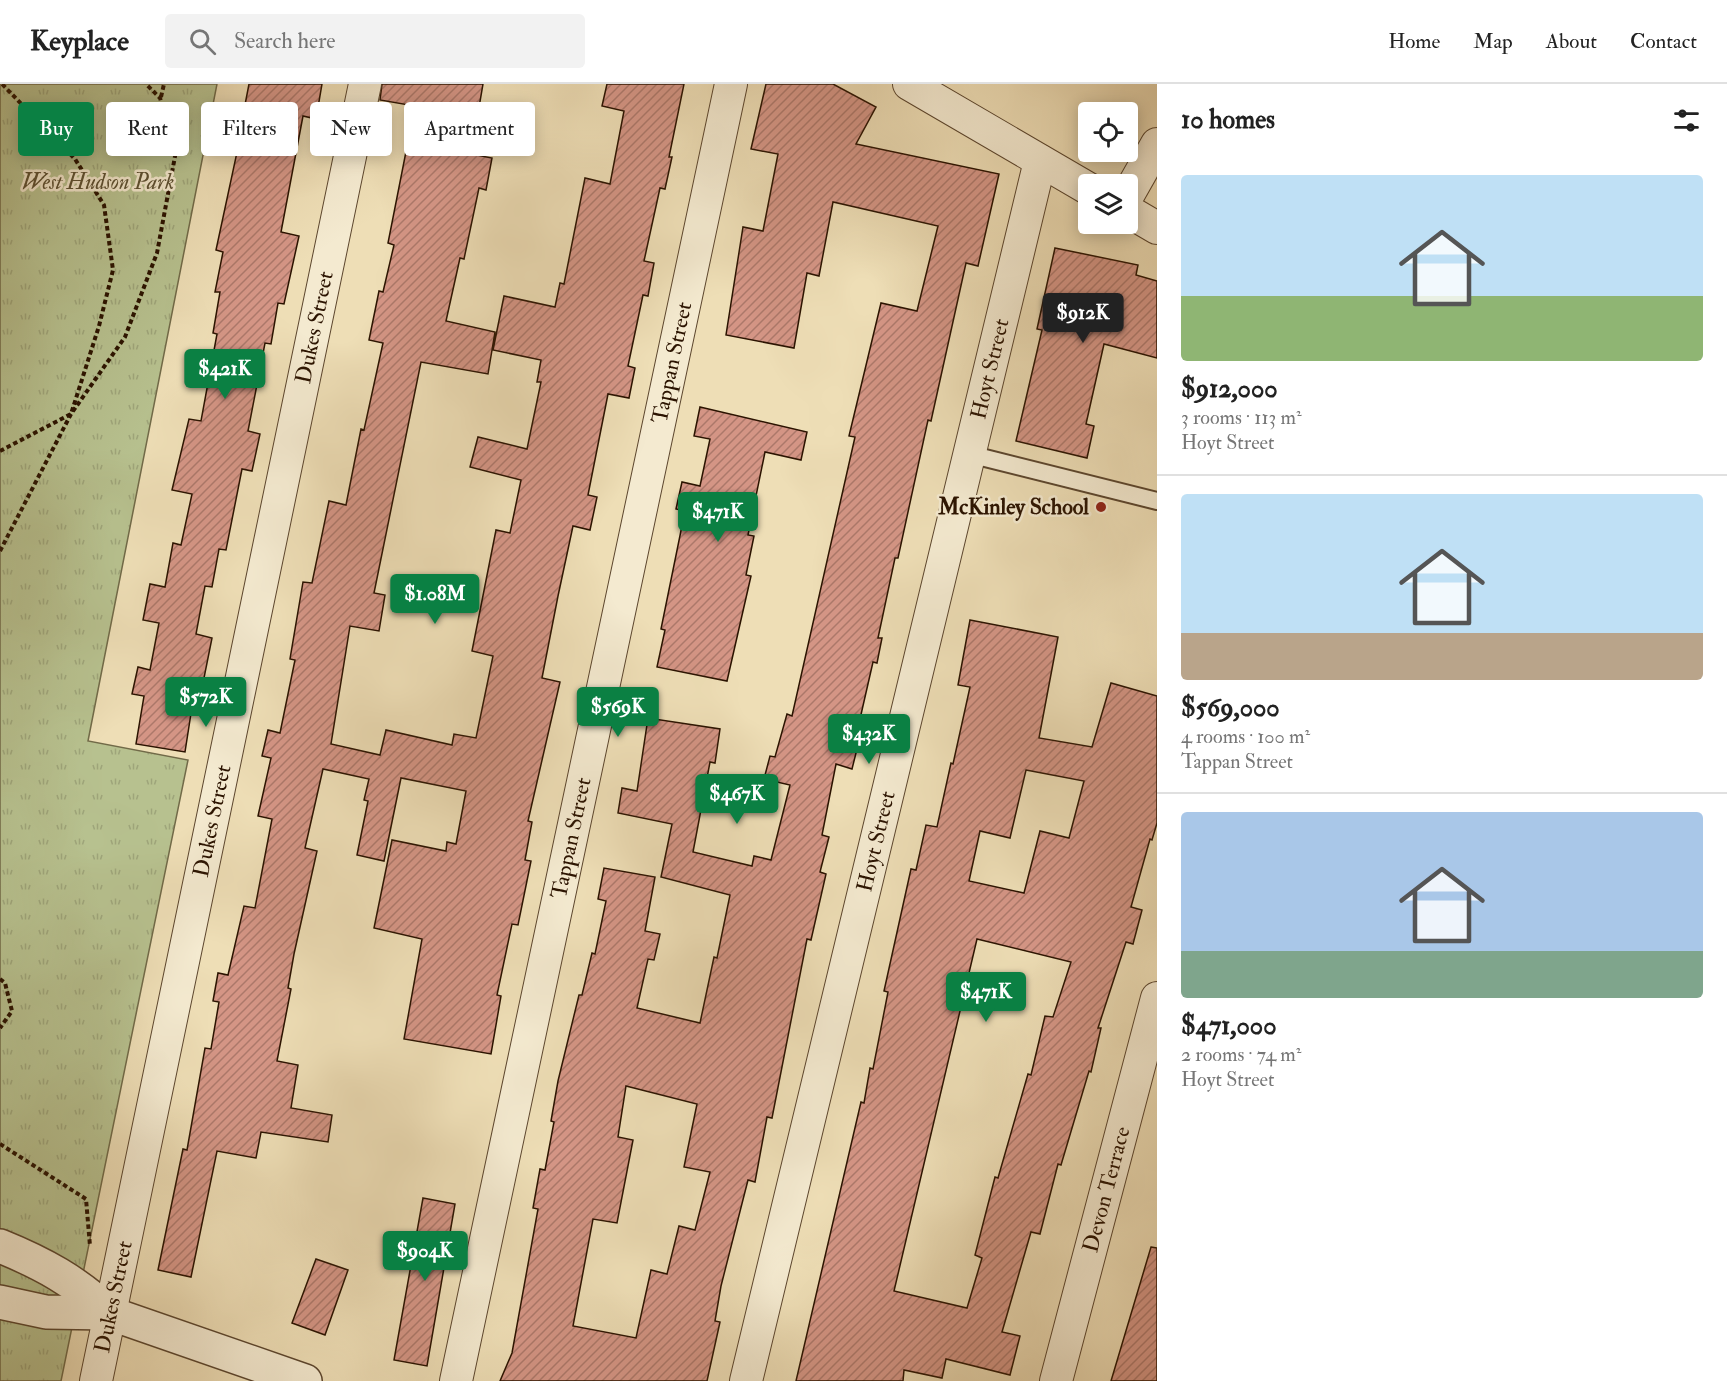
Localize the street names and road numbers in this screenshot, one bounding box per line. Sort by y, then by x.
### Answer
street label: Dukes Street [289,269,340,386]
street label: Tappan Street [645,299,698,426]
street label: Hoyt Street [964,316,1016,422]
street label: Dukes Street [187,762,237,880]
street label: Tappan Street [545,775,598,901]
street label: Hoyt Street [850,788,902,895]
street label: Devon Terrace [1076,1123,1137,1256]
street label: Dukes Street [88,1238,139,1355]

